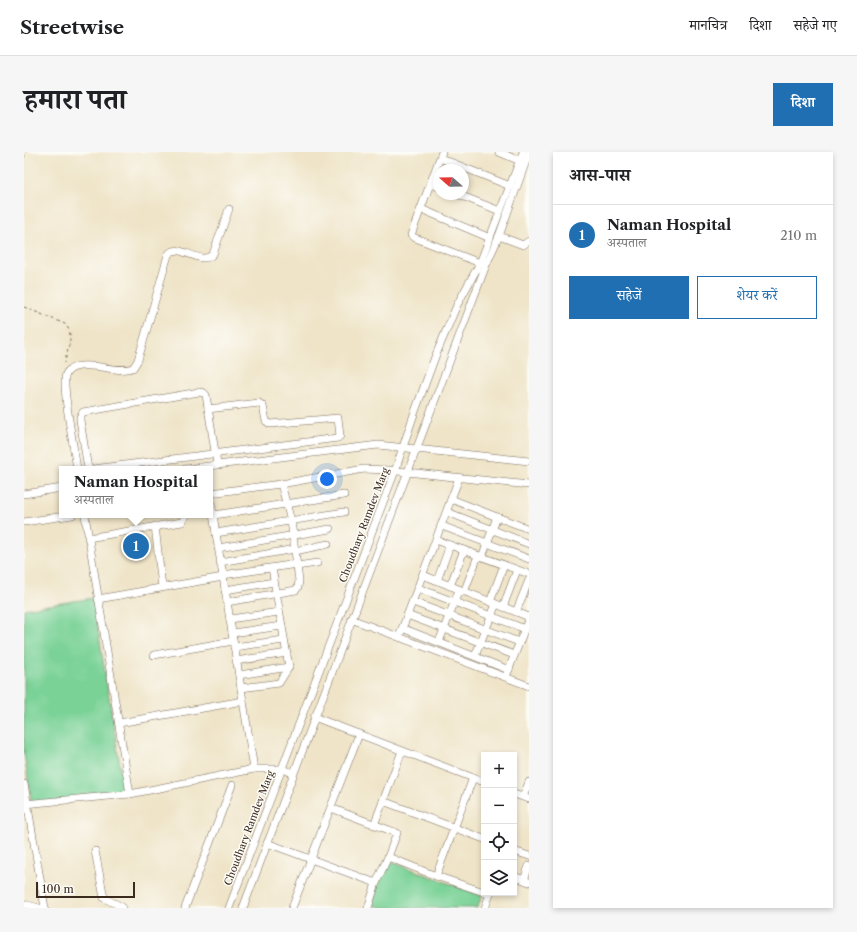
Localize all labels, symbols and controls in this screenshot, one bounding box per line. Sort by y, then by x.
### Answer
text: Streetwise [20,16,124,39]
text: मानचित्र [689,16,727,34]
text: दिशा [749,16,771,34]
text: सहेजे गए [793,16,837,34]
text: हमारा पता [24,82,126,116]
button: दिशा [773,83,833,126]
north arrow [433,164,469,200]
text: आस-पास [569,165,631,185]
text: Naman Hospital [607,215,731,234]
text: 1 [579,227,585,243]
text: 210 m [780,227,817,243]
text: अस्पताल [607,234,647,250]
button: सहेजें [569,276,689,319]
button: शेयर करें [697,276,817,319]
street label: Choudhary Ramdev Marg [336,465,392,584]
popup [59,466,213,518]
your location [317,469,337,489]
text: Naman Hospital [74,472,198,491]
text: अस्पताल [74,491,113,507]
pin: 1 [123,531,149,561]
map controls [481,752,517,896]
button: + [481,752,517,788]
street label: Choudhary Ramdev Marg [221,768,277,887]
button: − [481,788,517,824]
button: locate [481,824,517,860]
button: layers [481,860,517,896]
scale bar [36,880,135,899]
text: 100 m [42,882,74,896]

